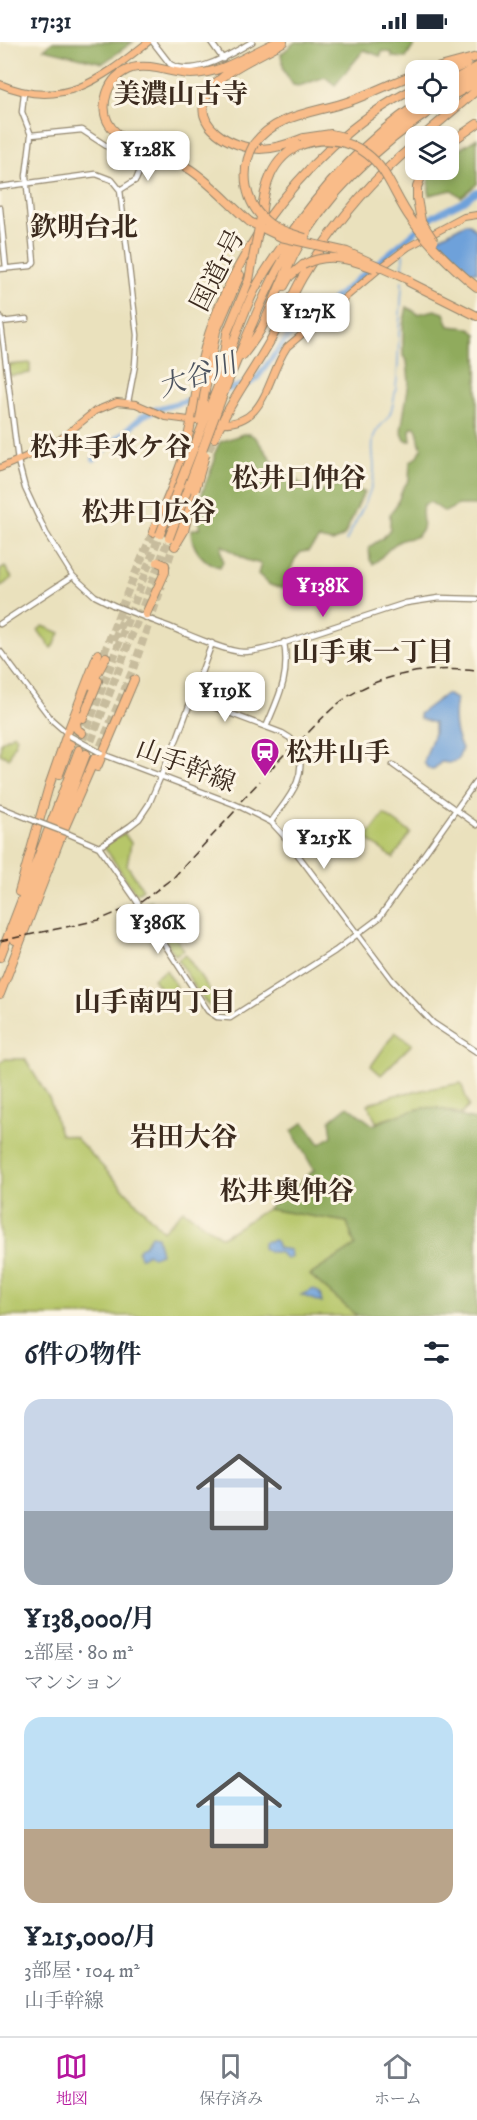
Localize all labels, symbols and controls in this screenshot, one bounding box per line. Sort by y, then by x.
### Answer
text: 17:31 [30,8,72,35]
map controls [405,60,459,180]
button: locate [405,60,459,114]
district label: 美濃山古寺 [114,78,249,112]
button: layers [405,126,459,180]
pin: ¥128K [106,131,190,182]
text: ¥128K [121,138,175,163]
district label: 欽明台北 [30,211,138,245]
street label: 国道1号 [184,224,253,317]
pin: ¥127K [266,293,350,344]
text: ¥127K [281,300,335,325]
water label: 大谷川 [153,346,244,405]
district label: 松井手水ケ谷 [30,431,192,465]
district label: 松井口仲谷 [232,462,367,496]
district label: 松井口広谷 [82,496,217,530]
pin: ¥138K [281,567,365,618]
text: ¥138K [297,574,349,599]
district label: 山手東一丁目 [292,636,454,670]
pin: ¥119K [183,672,267,723]
text: ¥119K [199,679,251,704]
street label: 山手幹線 [131,732,240,800]
station icon: 松井山手 [249,736,281,778]
place label: 松井山手 [286,737,390,770]
pin: ¥215K [282,819,366,870]
text: ¥215K [297,826,351,851]
pin: ¥386K [116,904,200,955]
text: ¥386K [130,911,186,936]
district label: 山手南四丁目 [74,986,236,1020]
district label: 岩田大谷 [130,1121,238,1155]
district label: 松井奥仲谷 [220,1175,355,1209]
icon: filters [420,1336,453,1369]
text: 6件の物件 [24,1339,142,1372]
icon: home [185,1438,293,1546]
text: ¥138,000/月 [24,1603,156,1636]
text: 2部屋 · 80 m² [24,1641,133,1666]
text: マンション [24,1671,123,1696]
icon: home [185,1756,293,1864]
text: ¥215,000/月 [24,1921,158,1954]
text: 3部屋 · 104 m² [24,1959,140,1984]
text: 山手幹線 [24,1989,104,2014]
tab: 地図 [55,2050,88,2109]
tab: 保存済み [199,2050,263,2109]
tab: ホーム [374,2050,422,2109]

